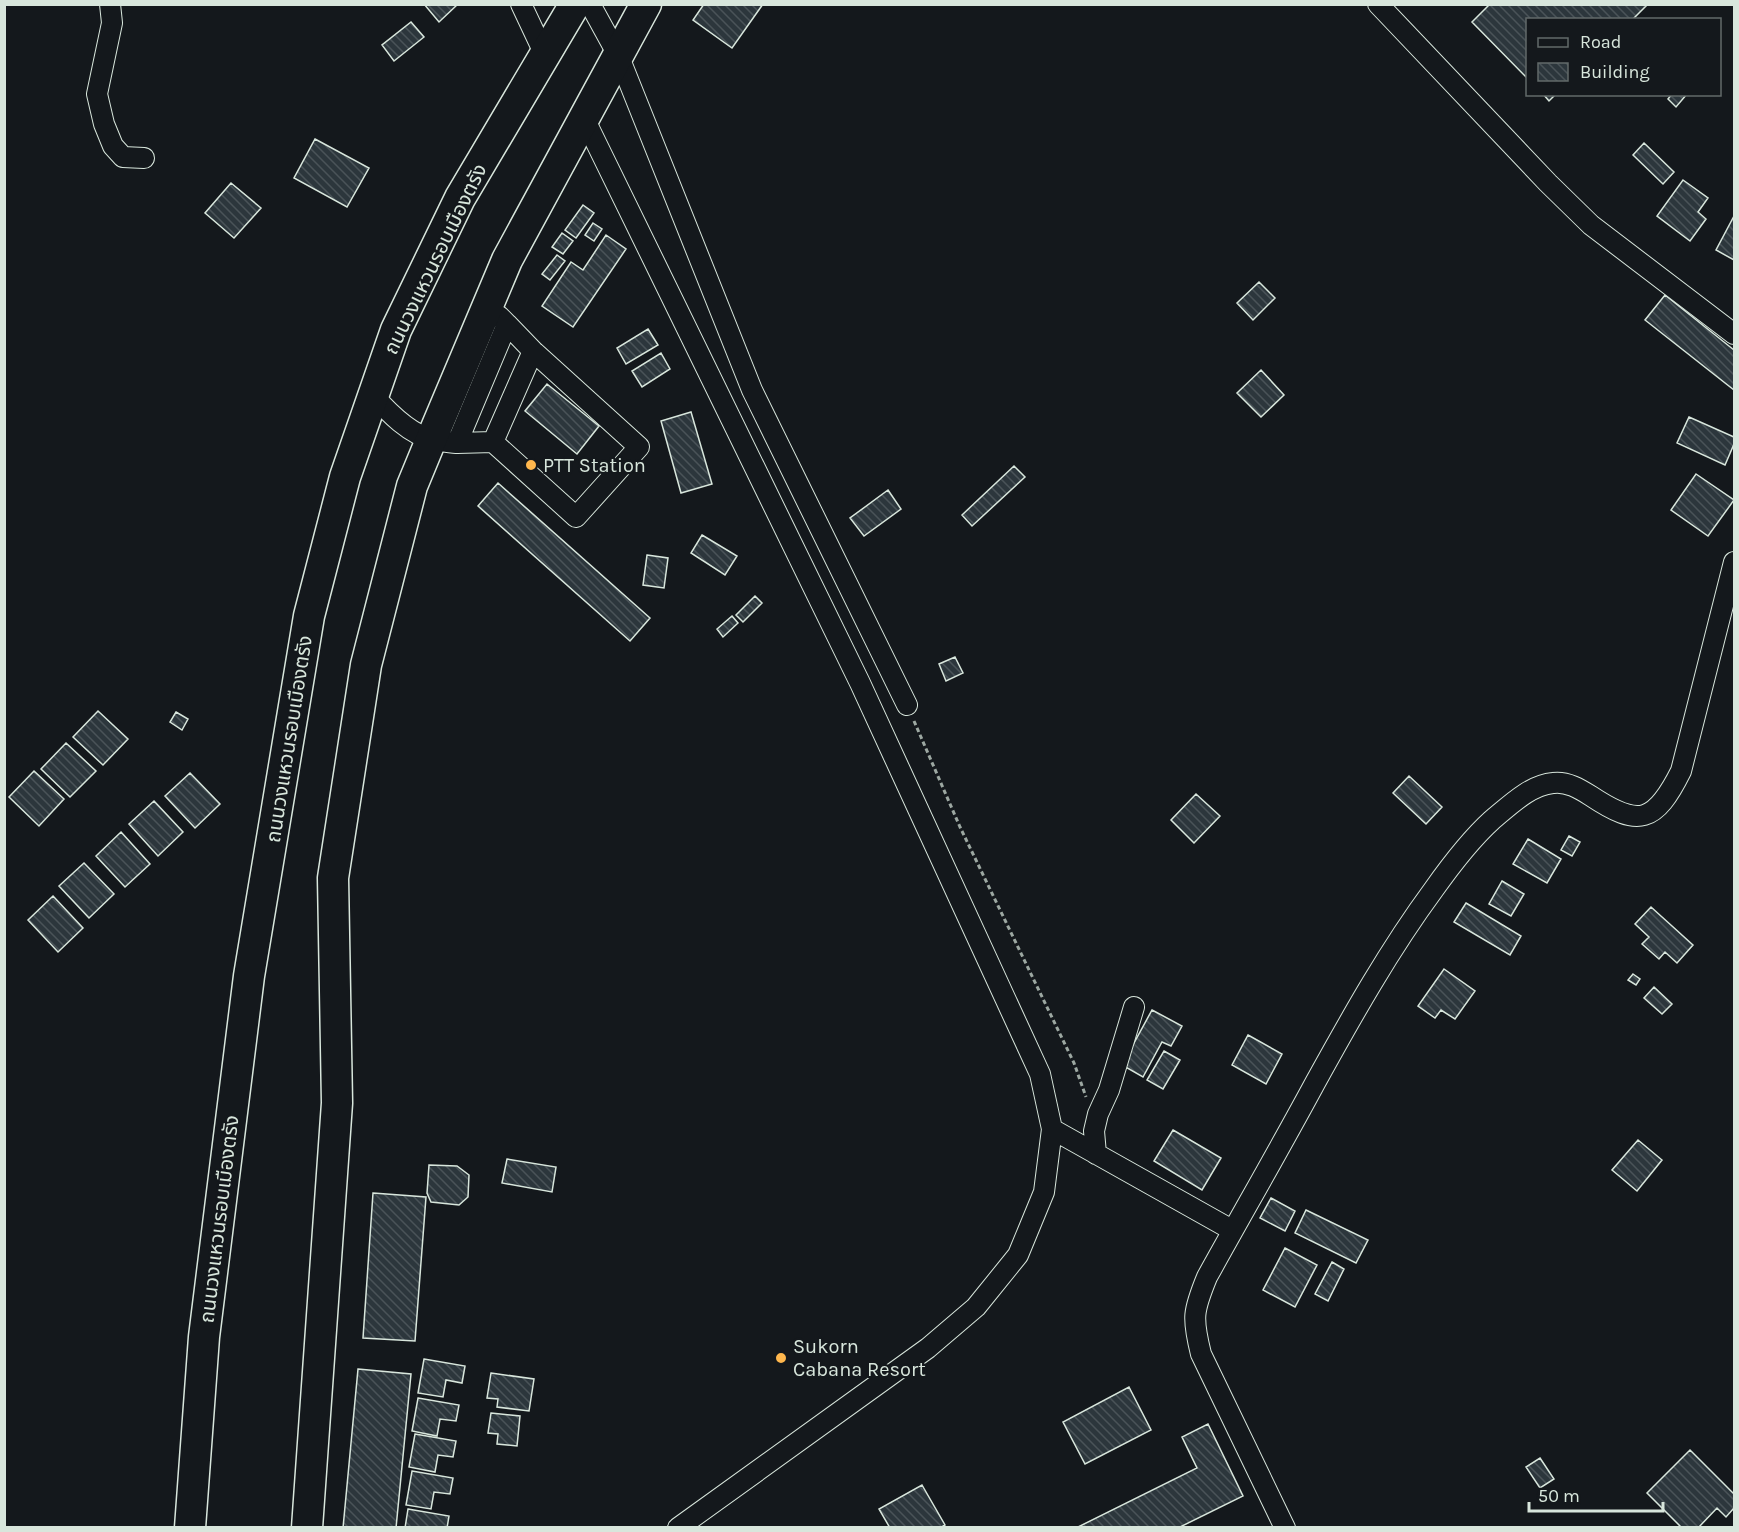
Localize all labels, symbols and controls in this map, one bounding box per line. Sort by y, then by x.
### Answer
legend [1526,18,1721,96]
text: Road [1580,31,1621,53]
text: Building [1580,61,1650,83]
street label: ถนนวงแหวนรอบเมืองตรัง [379,160,492,358]
place label: PTT Station [543,454,646,477]
marker: PTT Station [524,458,538,472]
street label: ถนนวงแหวนรอบเมืองตรัง [262,634,317,844]
street label: ถนนวงแหวนรอบเมืองตรัง [195,1114,244,1324]
place label: Sukorn Cabana Resort [793,1335,926,1381]
marker: Sukorn Cabana Resort [774,1351,788,1365]
scale bar [1529,1475,1662,1513]
text: 50 m [1538,1485,1580,1507]

